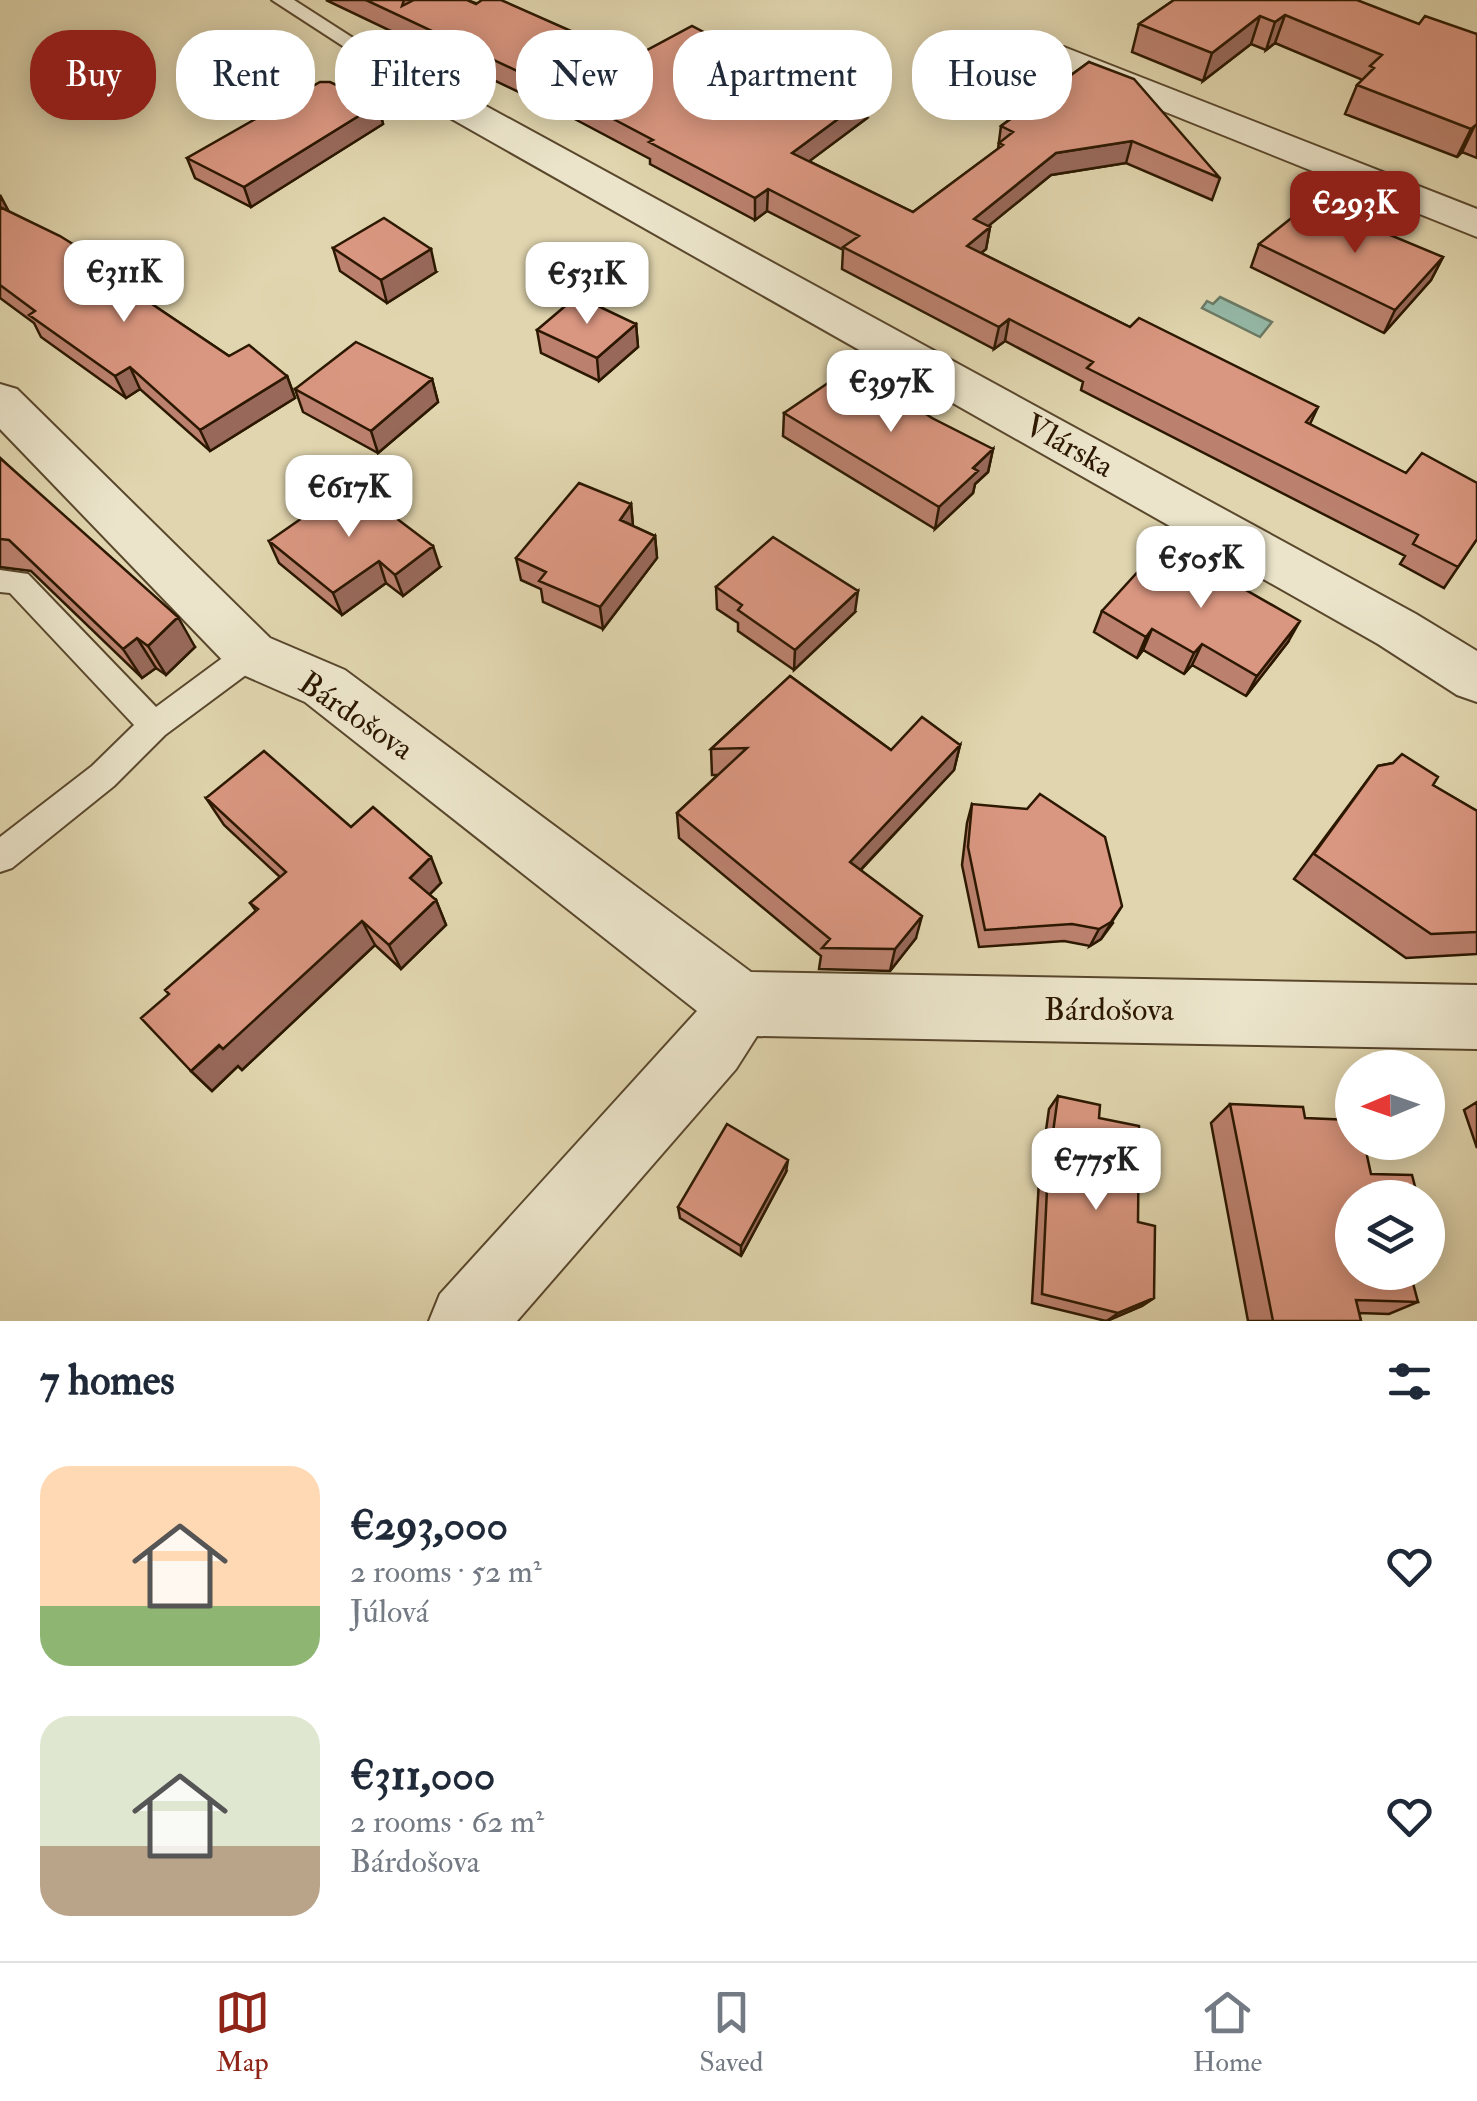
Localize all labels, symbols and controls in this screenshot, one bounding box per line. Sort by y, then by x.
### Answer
chip: Buy [30,30,156,120]
chip: Rent [176,30,315,120]
chip: Filters [335,30,496,120]
chip: New [516,30,653,120]
chip: Apartment [673,30,892,120]
chip: House [912,30,1072,120]
pin: €293K [1285,171,1425,256]
text: €293K [1312,183,1398,223]
pin: €311K [54,240,194,325]
pin: €531K [517,242,657,327]
text: €311K [86,252,162,292]
text: €531K [548,254,626,294]
pin: €397K [821,350,961,435]
text: €397K [849,362,933,402]
street label: Vlárska [1017,405,1121,487]
pin: €617K [279,455,419,540]
text: €617K [307,467,391,507]
pin: €505K [1131,526,1271,611]
text: €505K [1158,538,1244,578]
street label: Bárdošova [291,663,422,769]
street label: Bárdošova [1044,990,1175,1030]
north arrow [1335,1050,1445,1160]
map controls [1335,1050,1445,1290]
pin: €775K [1026,1128,1166,1213]
text: €775K [1054,1140,1138,1180]
button: layers [1335,1180,1445,1290]
icon: filters [1382,1354,1437,1409]
text: 7 homes [40,1355,175,1407]
text: €293,000 [350,1500,508,1552]
icon: home [120,1506,240,1626]
icon: heart [1382,1539,1437,1594]
text: 2 rooms · 52 m² [350,1552,542,1592]
text: Júlová [350,1592,429,1632]
text: €311,000 [350,1750,495,1802]
icon: home [120,1756,240,1876]
icon: heart [1382,1789,1437,1844]
text: 2 rooms · 62 m² [350,1802,544,1842]
text: Bárdošova [350,1842,480,1882]
tab: Map [215,1985,270,2080]
tab: Saved [699,1985,763,2080]
tab: Home [1193,1985,1262,2080]

